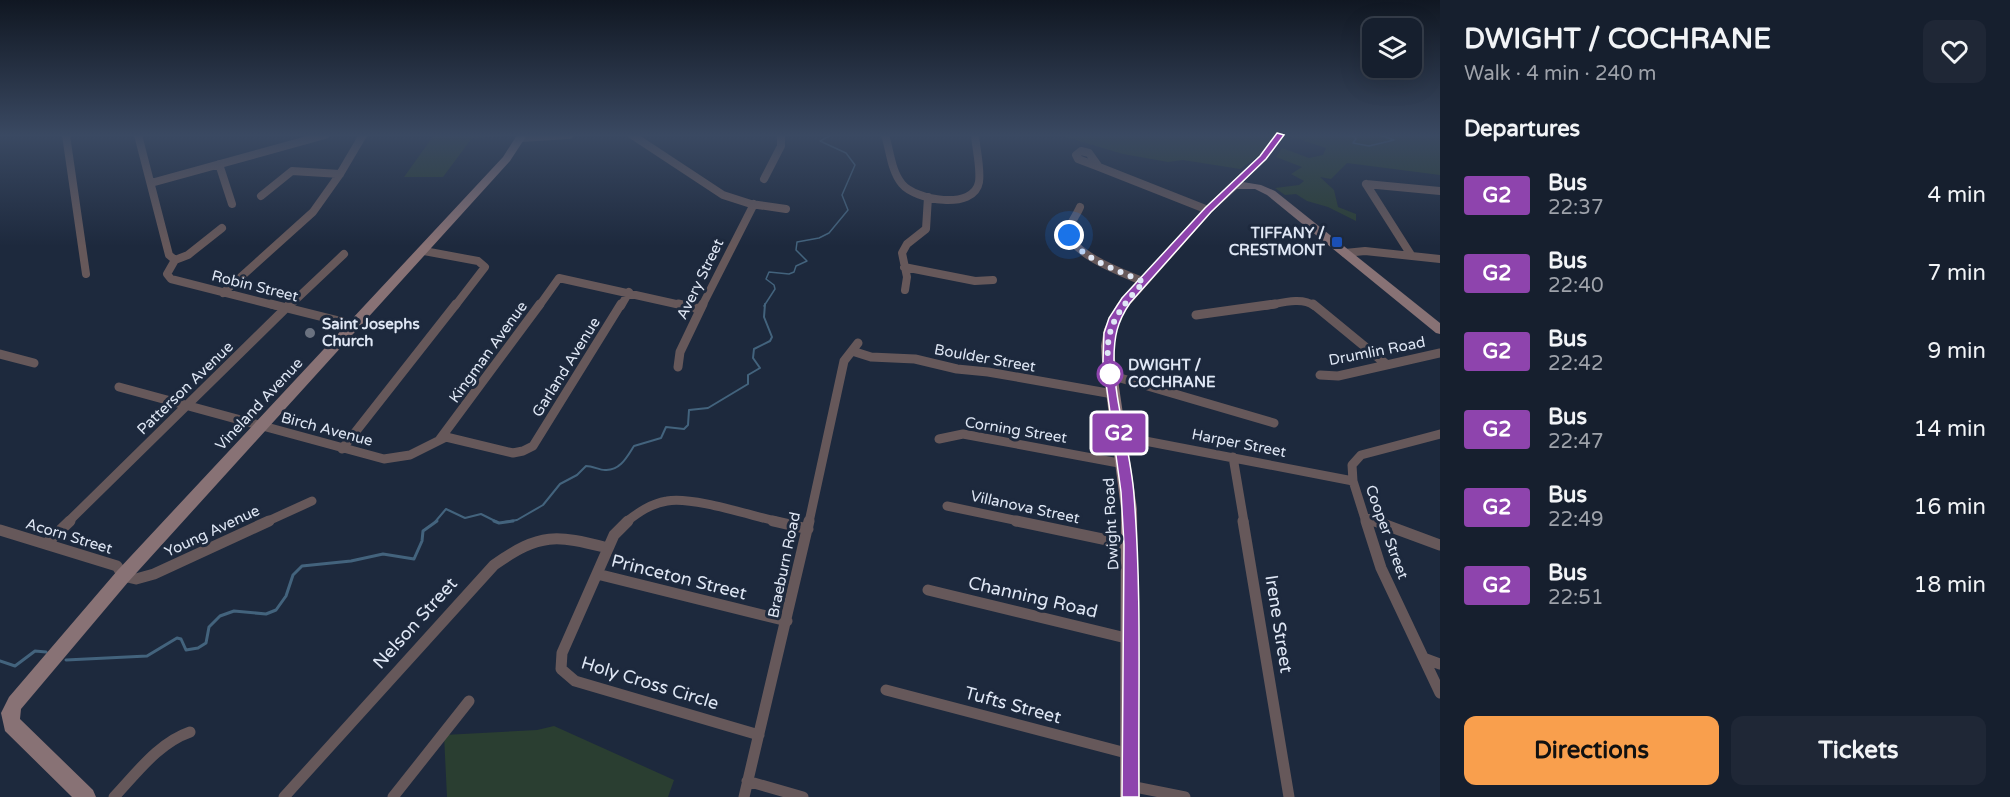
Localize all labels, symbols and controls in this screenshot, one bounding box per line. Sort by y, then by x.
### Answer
map controls [1362,18,1422,78]
button: layers [1362,18,1422,78]
button: heart [1923,20,1986,83]
text: DWIGHT / COCHRANE [1464,22,1771,56]
text: Walk · 4 min · 240 m [1464,62,1656,86]
text: Departures [1464,116,1580,142]
text: Bus [1548,170,1587,196]
text: 4 min [1927,182,1986,208]
text: G2 [1482,183,1512,208]
text: 22:37 [1548,196,1603,220]
your location [1054,220,1084,250]
place label: TIFFANY / CRESTMONT [1229,224,1326,259]
street label: Avery Street [673,235,727,322]
marker: TIFFANY / CRESTMONT [1330,235,1344,249]
text: Bus [1548,248,1587,274]
text: 7 min [1927,260,1986,286]
text: G2 [1482,261,1512,286]
street label: Robin Street [210,267,301,306]
text: 22:40 [1548,274,1603,298]
street label: Kingman Avenue [445,298,531,406]
street label: Garland Avenue [528,314,604,420]
place label: Saint Josephs Church [322,315,420,350]
marker: Saint Josephs Church [303,326,317,340]
text: Bus [1548,326,1587,352]
street label: Drumlin Road [1327,333,1427,369]
street label: Patterson Avenue [133,338,237,438]
text: 9 min [1927,338,1986,364]
text: G2 [1482,339,1512,364]
street label: Boulder Street [933,340,1037,376]
text: 22:42 [1548,352,1603,376]
street label: Vineland Avenue [212,354,306,454]
place label: DWIGHT / COCHRANE [1128,356,1216,391]
marker: DWIGHT / COCHRANE [1097,361,1123,387]
text: Bus [1548,404,1587,430]
street label: Birch Avenue [279,408,375,450]
street label: Corning Street [964,413,1069,447]
line badge: G2 [1092,414,1146,452]
text: 14 min [1914,416,1986,442]
text: G2 [1482,417,1512,442]
text: G2 [1104,421,1134,446]
street label: Harper Street [1190,425,1288,461]
text: 22:47 [1548,430,1603,454]
street label: Dwight Road [1100,477,1122,571]
street label: Cooper Street [1362,482,1412,582]
text: Bus [1548,482,1587,508]
street label: Villanova Street [969,487,1081,527]
text: 16 min [1914,494,1986,520]
text: G2 [1482,495,1512,520]
street label: Young Avenue [162,501,262,561]
text: 22:49 [1548,508,1603,532]
street label: Braeburn Road [764,510,804,620]
street label: Acorn Street [23,514,115,558]
street label: Princeton Street [609,550,749,604]
text: Bus [1548,560,1587,586]
street label: Channing Road [966,571,1100,623]
text: 18 min [1914,572,1986,598]
street label: Nelson Street [368,573,462,673]
street label: Irene Street [1260,573,1298,675]
text: G2 [1482,573,1512,598]
text: 22:51 [1548,586,1603,610]
street label: Holy Cross Circle [578,652,722,714]
street label: Tufts Street [962,682,1064,728]
button: Directions [1464,716,1719,785]
button: Tickets [1731,716,1986,785]

